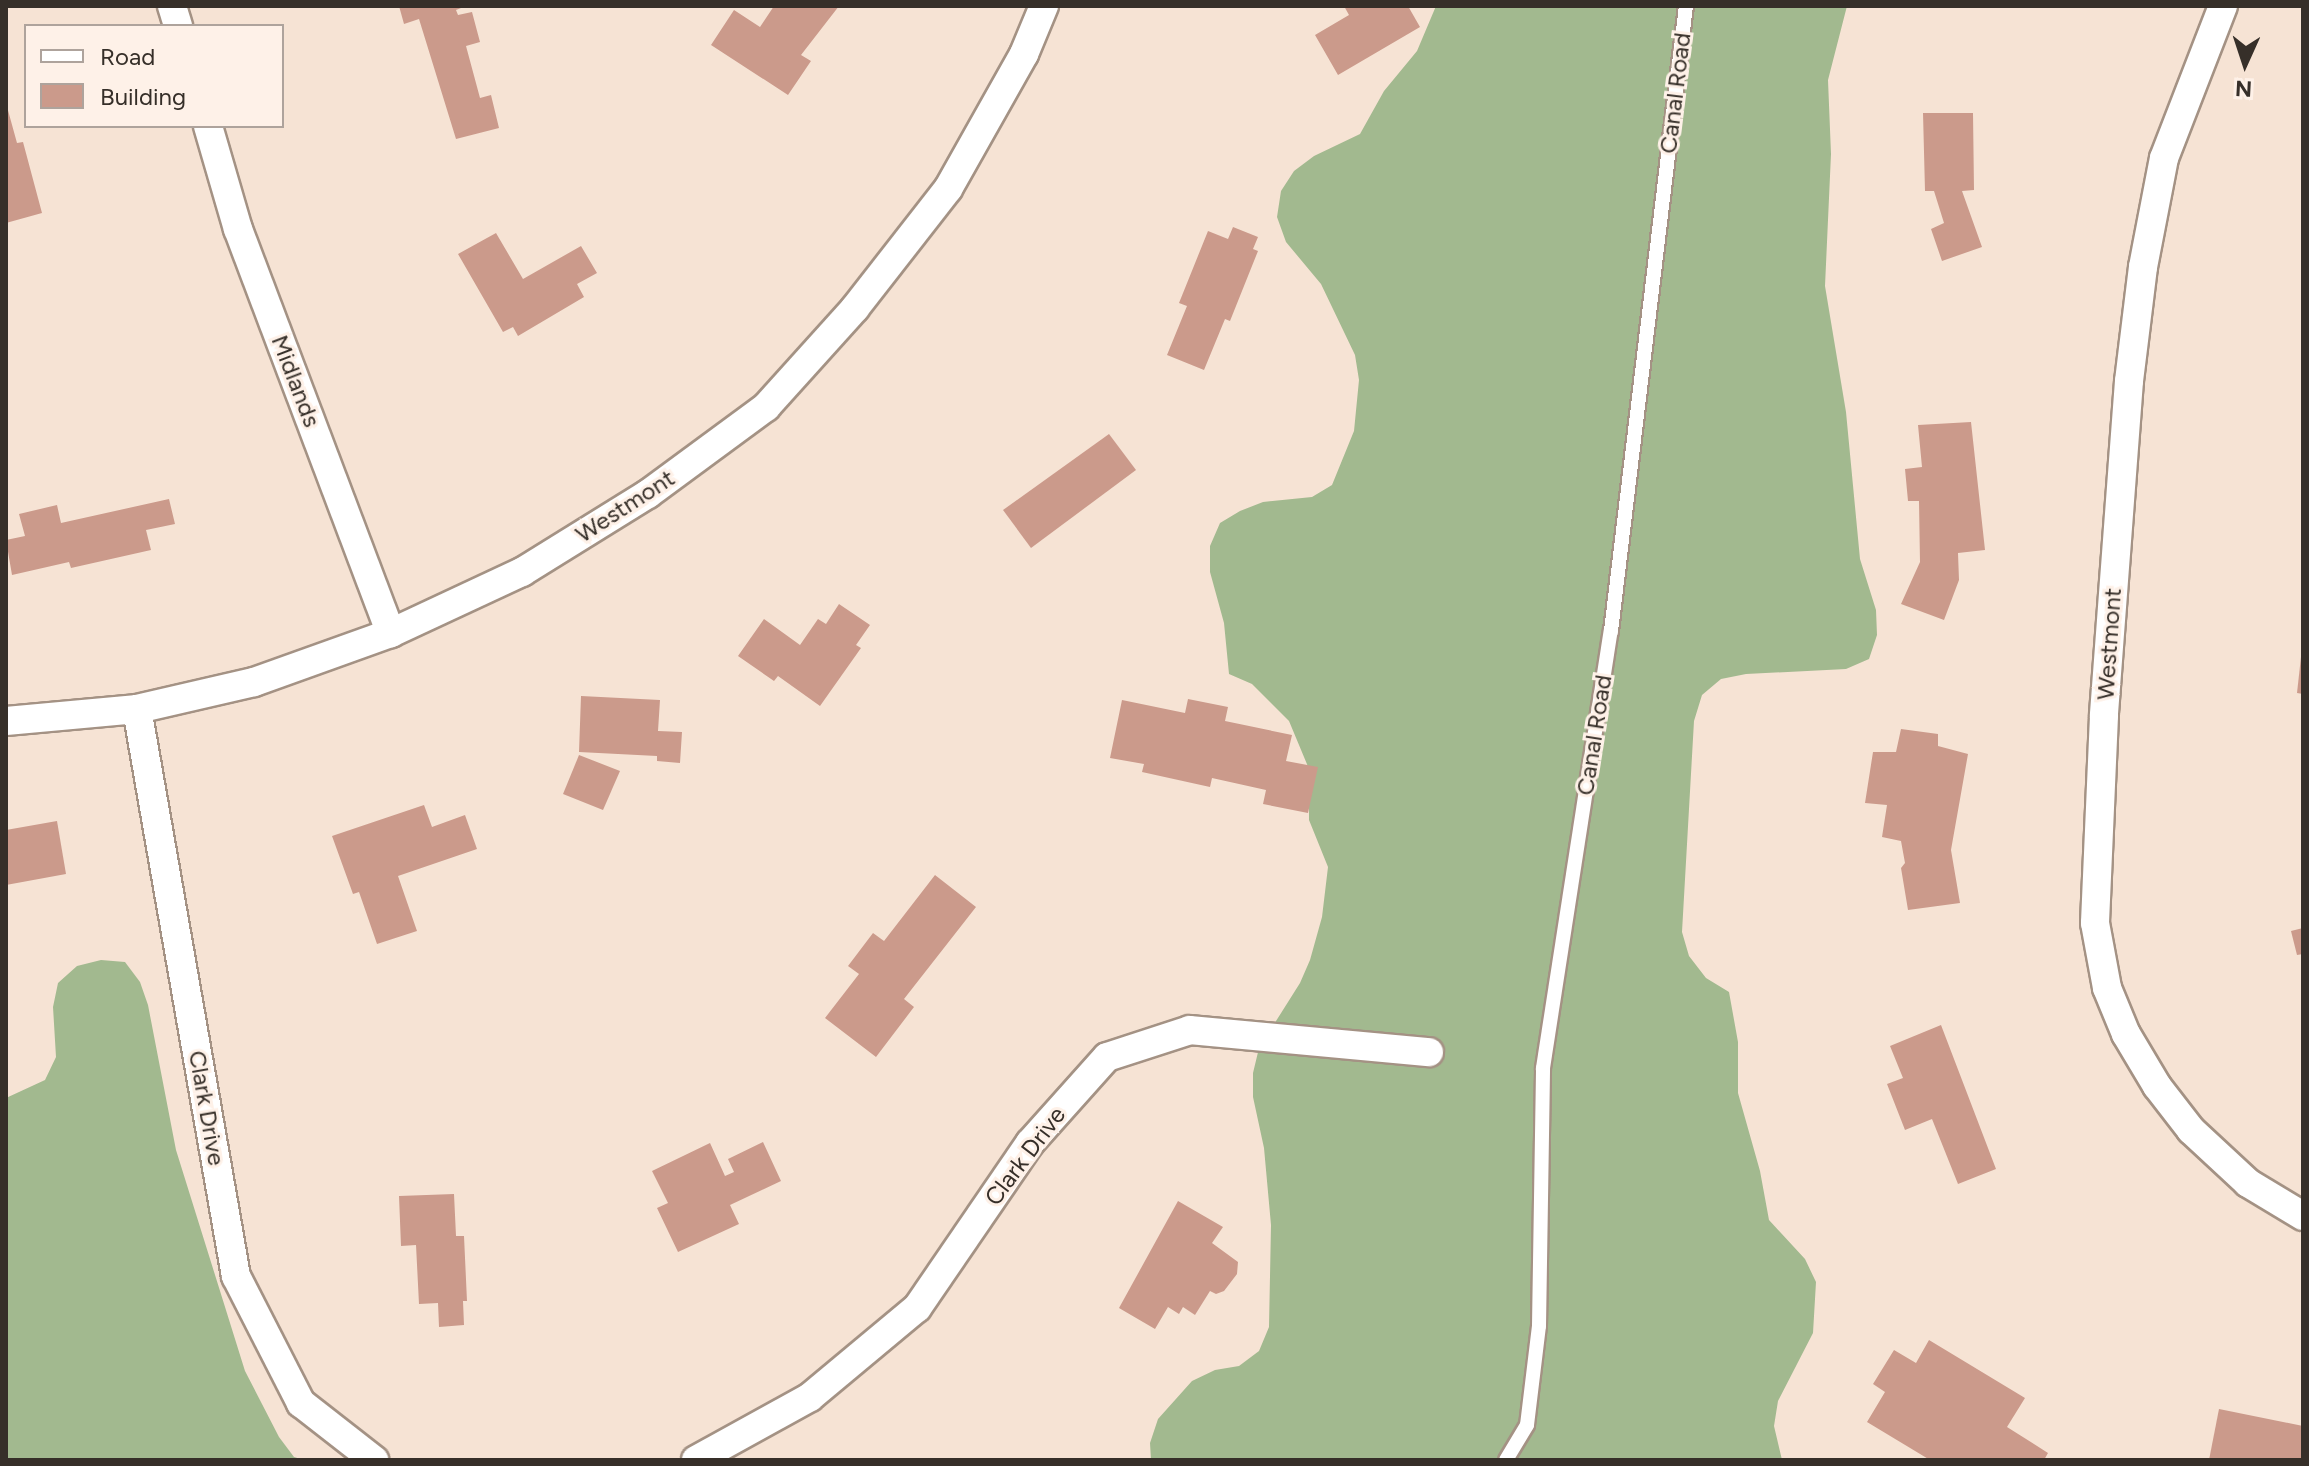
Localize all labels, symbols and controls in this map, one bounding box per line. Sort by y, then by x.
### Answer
legend [24,24,284,128]
north arrow [2205,24,2285,104]
street label: Canal Road [1653,31,1697,155]
text: Road [100,42,155,71]
text: N [2235,75,2253,102]
text: Building [100,82,186,111]
street label: Midlands [265,331,327,431]
street label: Westmont [570,463,680,549]
street label: Westmont [2091,587,2127,701]
street label: Canal Road [1570,673,1618,797]
street label: Clark Drive [183,1048,231,1168]
street label: Clark Drive [979,1101,1071,1211]

